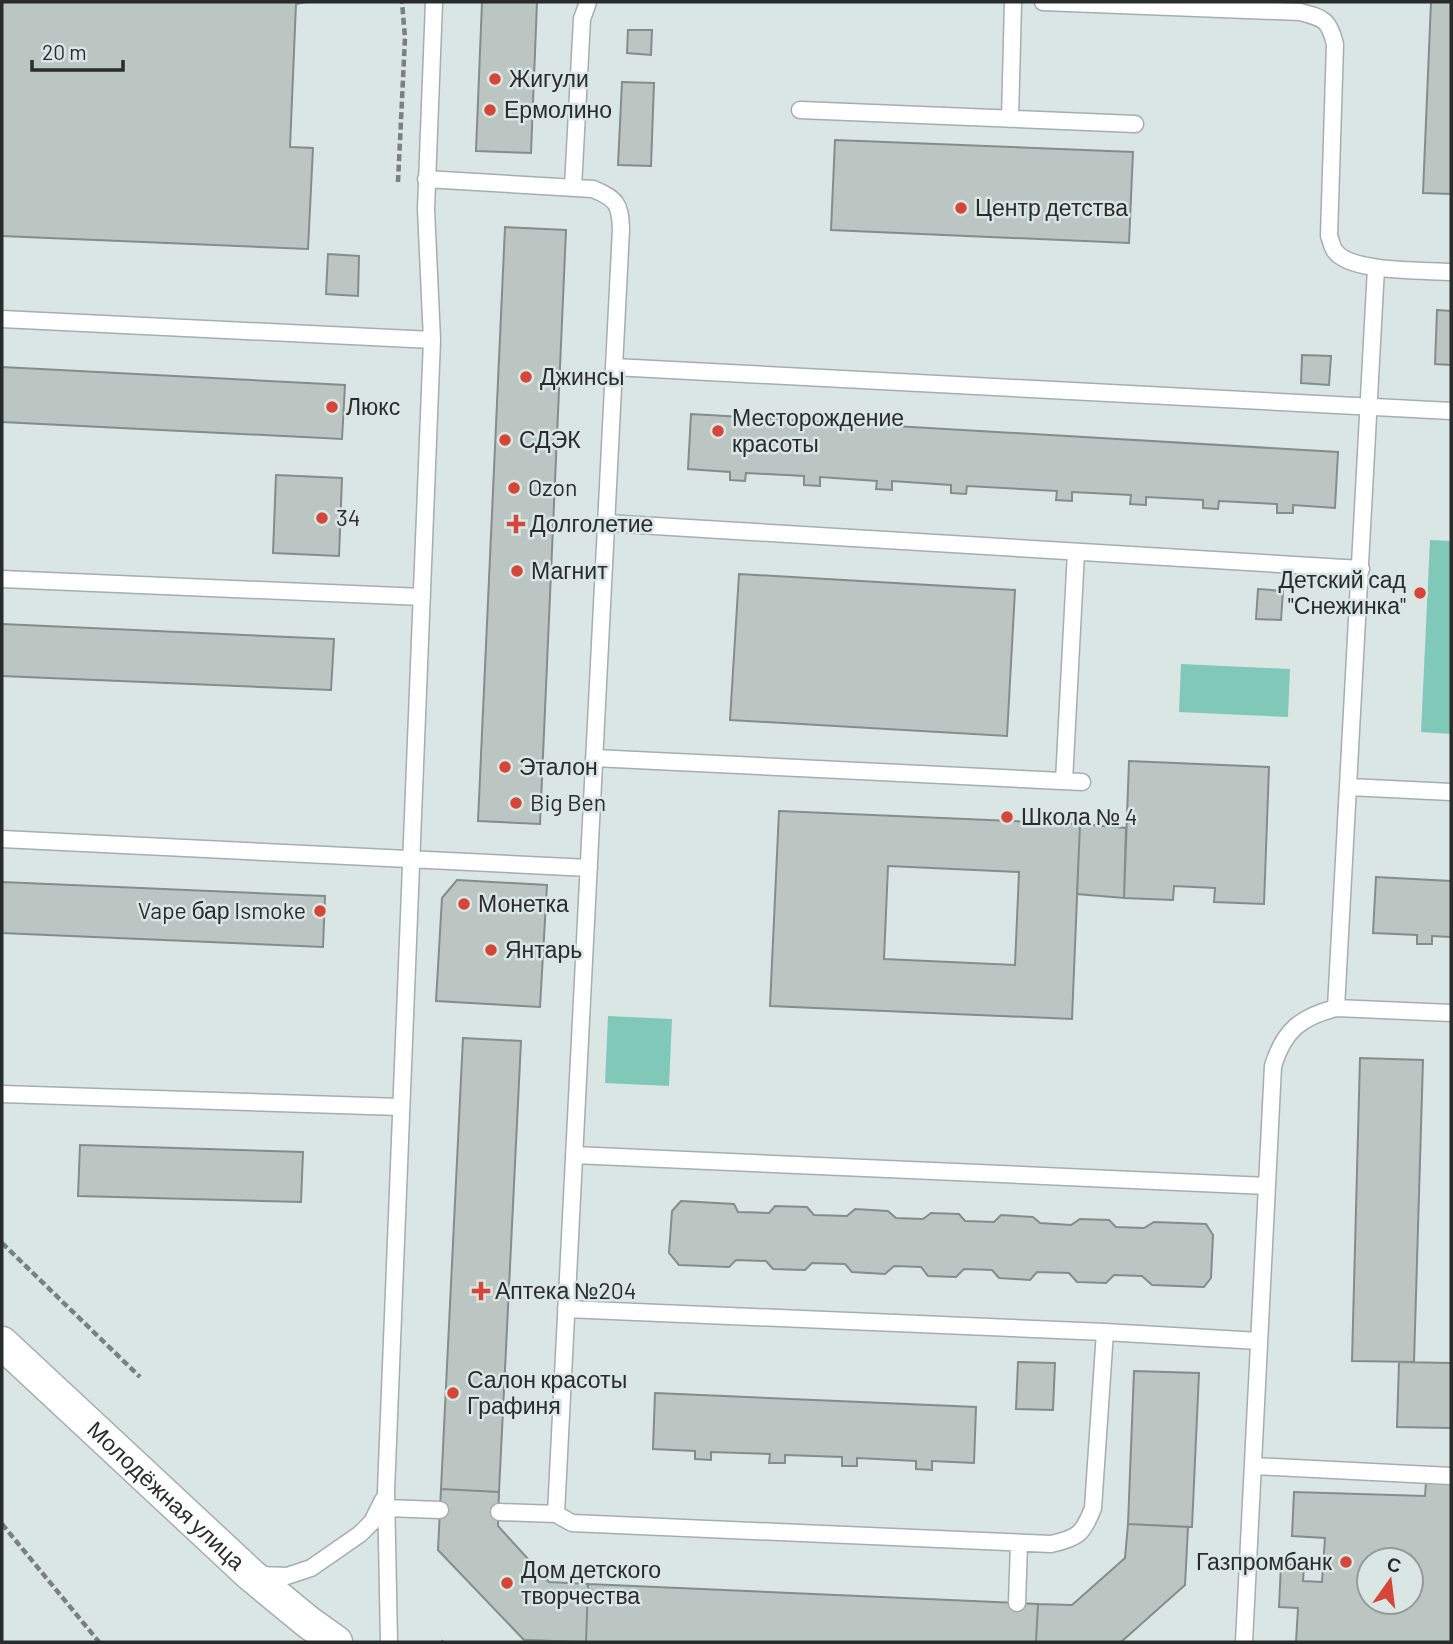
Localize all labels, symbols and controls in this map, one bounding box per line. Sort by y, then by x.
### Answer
scale bar [32,28,122,72]
text: 20 m [42,39,87,64]
place label: Жигули [509,64,589,92]
marker: Жигули [487,71,503,87]
place label: Ермолино [504,95,612,123]
marker: Ермолино [482,102,498,118]
place label: Центр детства [975,193,1128,221]
marker: Центр детства [953,200,969,216]
place label: Джинсы [540,362,625,390]
marker: Джинсы [518,369,534,385]
place label: Люкс [346,392,400,420]
marker: Люкс [324,399,340,415]
place label: Месторождение красоты [732,403,904,457]
marker: Месторождение красоты [710,423,726,439]
place label: СДЭК [519,425,581,453]
marker: СДЭК [497,432,513,448]
place label: Ozon [528,473,577,501]
marker: Ozon [506,480,522,496]
place label: 34 [336,503,361,531]
place label: Долголетие [530,509,653,537]
marker: 34 [314,510,330,526]
marker: Долголетие [508,516,524,532]
place label: Магнит [531,556,608,584]
marker: Магнит [509,563,525,579]
place label: Детский сад "Снежинка" [1279,565,1407,619]
marker: Детский сад "Снежинка" [1412,585,1428,601]
place label: Эталон [519,752,598,780]
marker: Эталон [497,759,513,775]
place label: Big Ben [530,788,606,816]
marker: Big Ben [508,795,524,811]
place label: Школа № 4 [1021,802,1137,830]
marker: Школа № 4 [999,809,1015,825]
place label: Монетка [478,889,569,917]
place label: Vape бар Ismoke [138,896,306,924]
marker: Монетка [456,896,472,912]
marker: Vape бар Ismoke [312,903,328,919]
place label: Янтарь [505,935,582,963]
marker: Янтарь [483,942,499,958]
place label: Аптека №204 [495,1276,637,1304]
marker: Аптека №204 [473,1283,489,1299]
place label: Салон красоты Графиня [467,1365,627,1419]
marker: Салон красоты Графиня [445,1385,461,1401]
street label: Молодёжная улица [82,1415,251,1575]
north arrow [1355,1546,1425,1616]
place label: Газпромбанк [1196,1547,1333,1575]
text: С [1385,1551,1404,1577]
marker: Газпромбанк [1338,1554,1354,1570]
place label: Дом детского творчества [521,1555,661,1609]
marker: Дом детского творчества [499,1575,515,1591]

